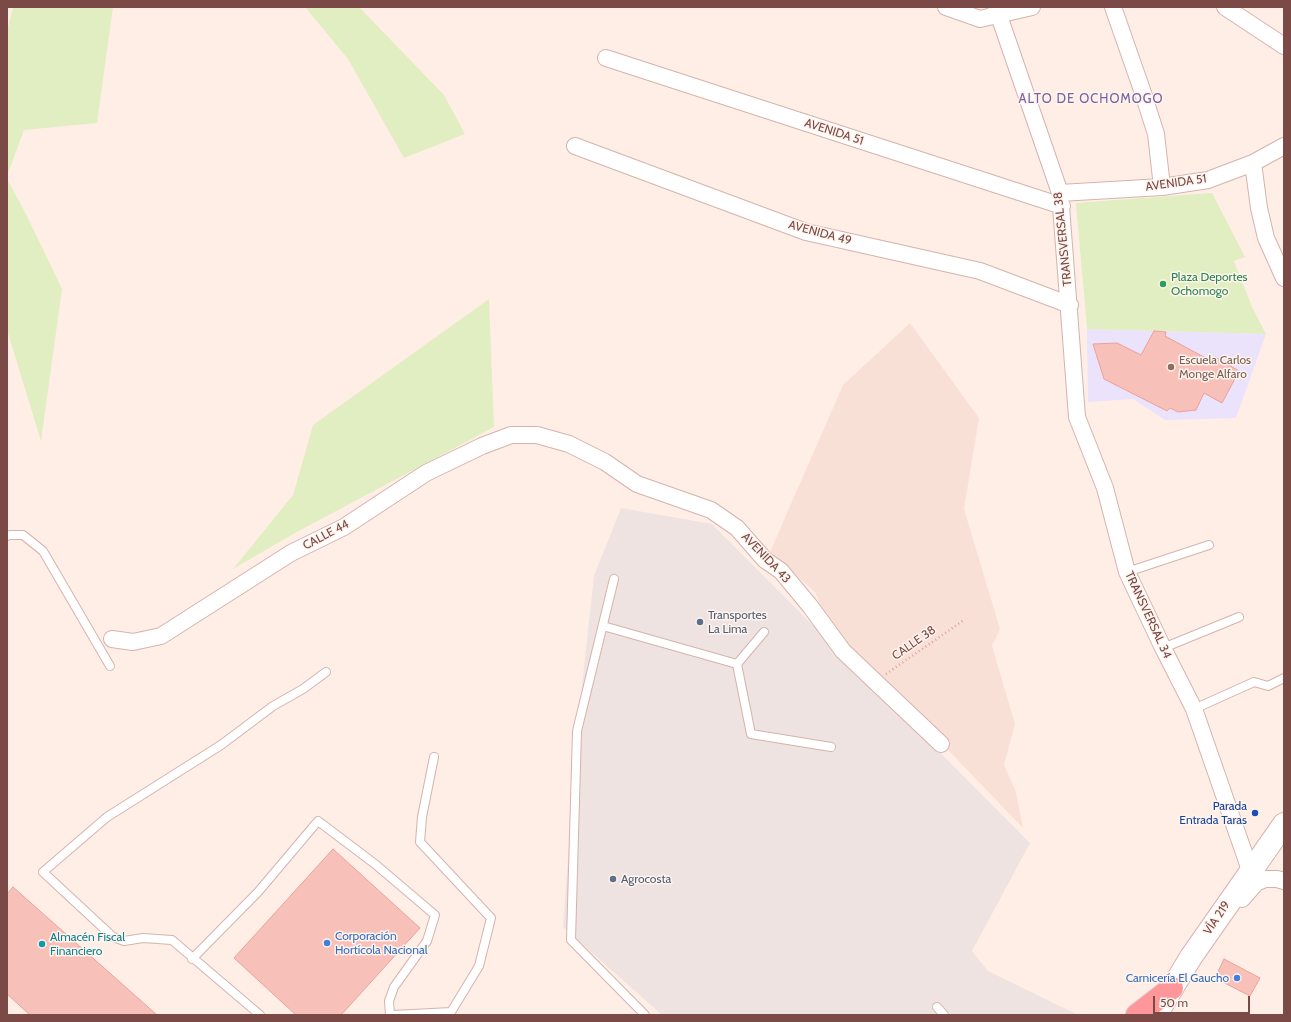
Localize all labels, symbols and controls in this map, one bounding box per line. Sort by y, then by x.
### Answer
district label: ALTO DE OCHOMOGO [1018,91,1164,107]
street label: AVENIDA 51 [803,116,865,148]
street label: AVENIDA 51 [1145,172,1207,194]
street label: TRANSVERSAL 38 [1051,191,1075,287]
street label: AVENIDA 49 [787,218,853,248]
place label: Plaza Deportes Ochomogo [1171,270,1247,298]
marker: Plaza Deportes Ochomogo [1158,279,1168,289]
place label: Escuela Carlos Monge Alfaro [1179,353,1251,381]
marker: Escuela Carlos Monge Alfaro [1166,362,1176,372]
street label: CALLE 44 [301,517,351,553]
street label: AVENIDA 43 [738,530,794,586]
street label: TRANSVERSAL 34 [1122,569,1174,661]
place label: Transportes La Lima [708,608,767,636]
marker: Transportes La Lima [695,617,705,627]
street label: CALLE 38 [889,623,939,663]
place label: Parada Entrada Taras [1179,799,1247,827]
marker: Parada Entrada Taras [1250,808,1260,818]
place label: Agrocosta [621,872,671,886]
marker: Agrocosta [608,874,618,884]
street label: VÍA 219 [1201,898,1233,938]
place label: Corporación Hortícola Nacional [335,929,428,957]
place label: Almacén Fiscal Financiero [50,930,125,958]
marker: Corporación Hortícola Nacional [322,938,332,948]
marker: Almacén Fiscal Financiero [37,939,47,949]
place label: Carnicería El Gaucho [1126,971,1229,985]
marker: Carnicería El Gaucho [1232,973,1242,983]
scale bar [1155,988,1252,1014]
text: 50 m [1160,995,1188,1010]

